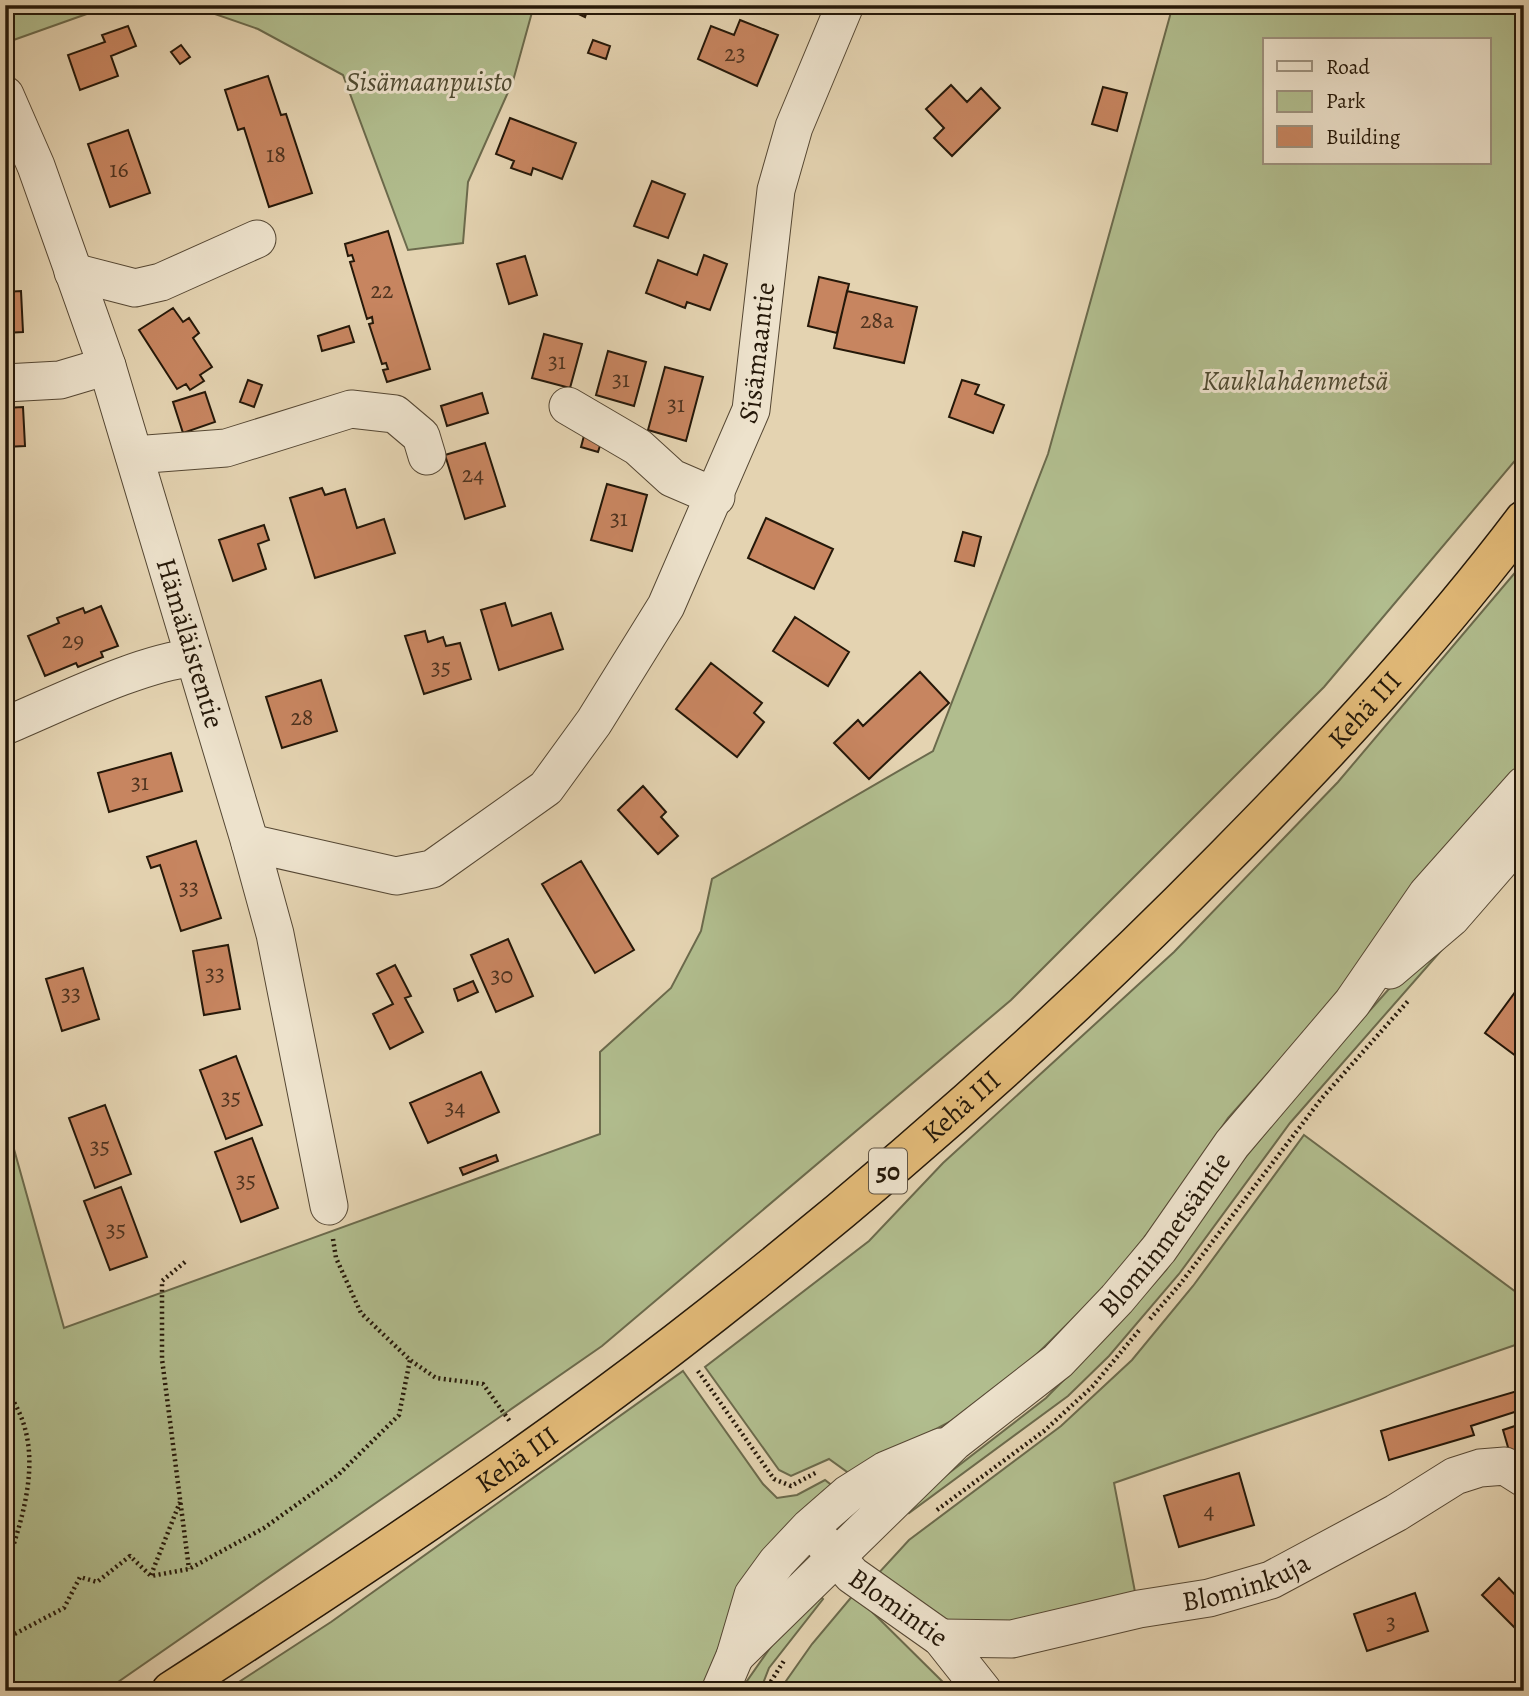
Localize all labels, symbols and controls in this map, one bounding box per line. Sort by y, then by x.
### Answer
house number: 23 [724,37,746,69]
legend [1263,38,1490,164]
text: Road [1326,53,1370,81]
park label: Sisämaanpuisto [346,63,512,101]
text: Park [1326,87,1366,115]
text: Building [1326,123,1401,151]
house number: 18 [266,138,286,170]
house number: 16 [109,153,129,185]
house number: 22 [371,274,393,306]
street label: Sisämaantie [729,280,784,429]
house number: 28a [860,304,895,336]
house number: 31 [548,345,566,377]
park label: Kauklahdenmetsä [1202,362,1388,400]
house number: 31 [612,363,630,395]
house number: 31 [667,388,685,420]
house number: 24 [462,458,484,490]
house number: 31 [610,502,628,534]
street label: Hämäläistentie [147,553,234,733]
house number: 29 [62,624,84,656]
house number: 35 [431,651,451,683]
street label: Kehä III [1319,663,1410,757]
house number: 28 [290,701,314,733]
house number: 31 [131,766,149,798]
house number: 33 [179,871,199,903]
house number: 33 [205,957,225,989]
house number: 30 [491,959,513,991]
house number: 33 [61,977,81,1009]
street label: Kehä III [914,1062,1009,1152]
house number: 35 [221,1081,241,1113]
house number: 34 [445,1091,466,1123]
house number: 35 [90,1130,110,1162]
street label: Blominmetsäntie [1090,1144,1240,1326]
road number: 50 [869,1148,907,1194]
house number: 35 [236,1164,256,1196]
house number: 35 [106,1213,126,1245]
street label: Kehä III [468,1417,566,1502]
house number: 4 [1204,1494,1215,1526]
street label: Blominkuja [1179,1544,1317,1621]
street label: Blomintie [841,1559,956,1656]
house number: 3 [1386,1606,1396,1638]

